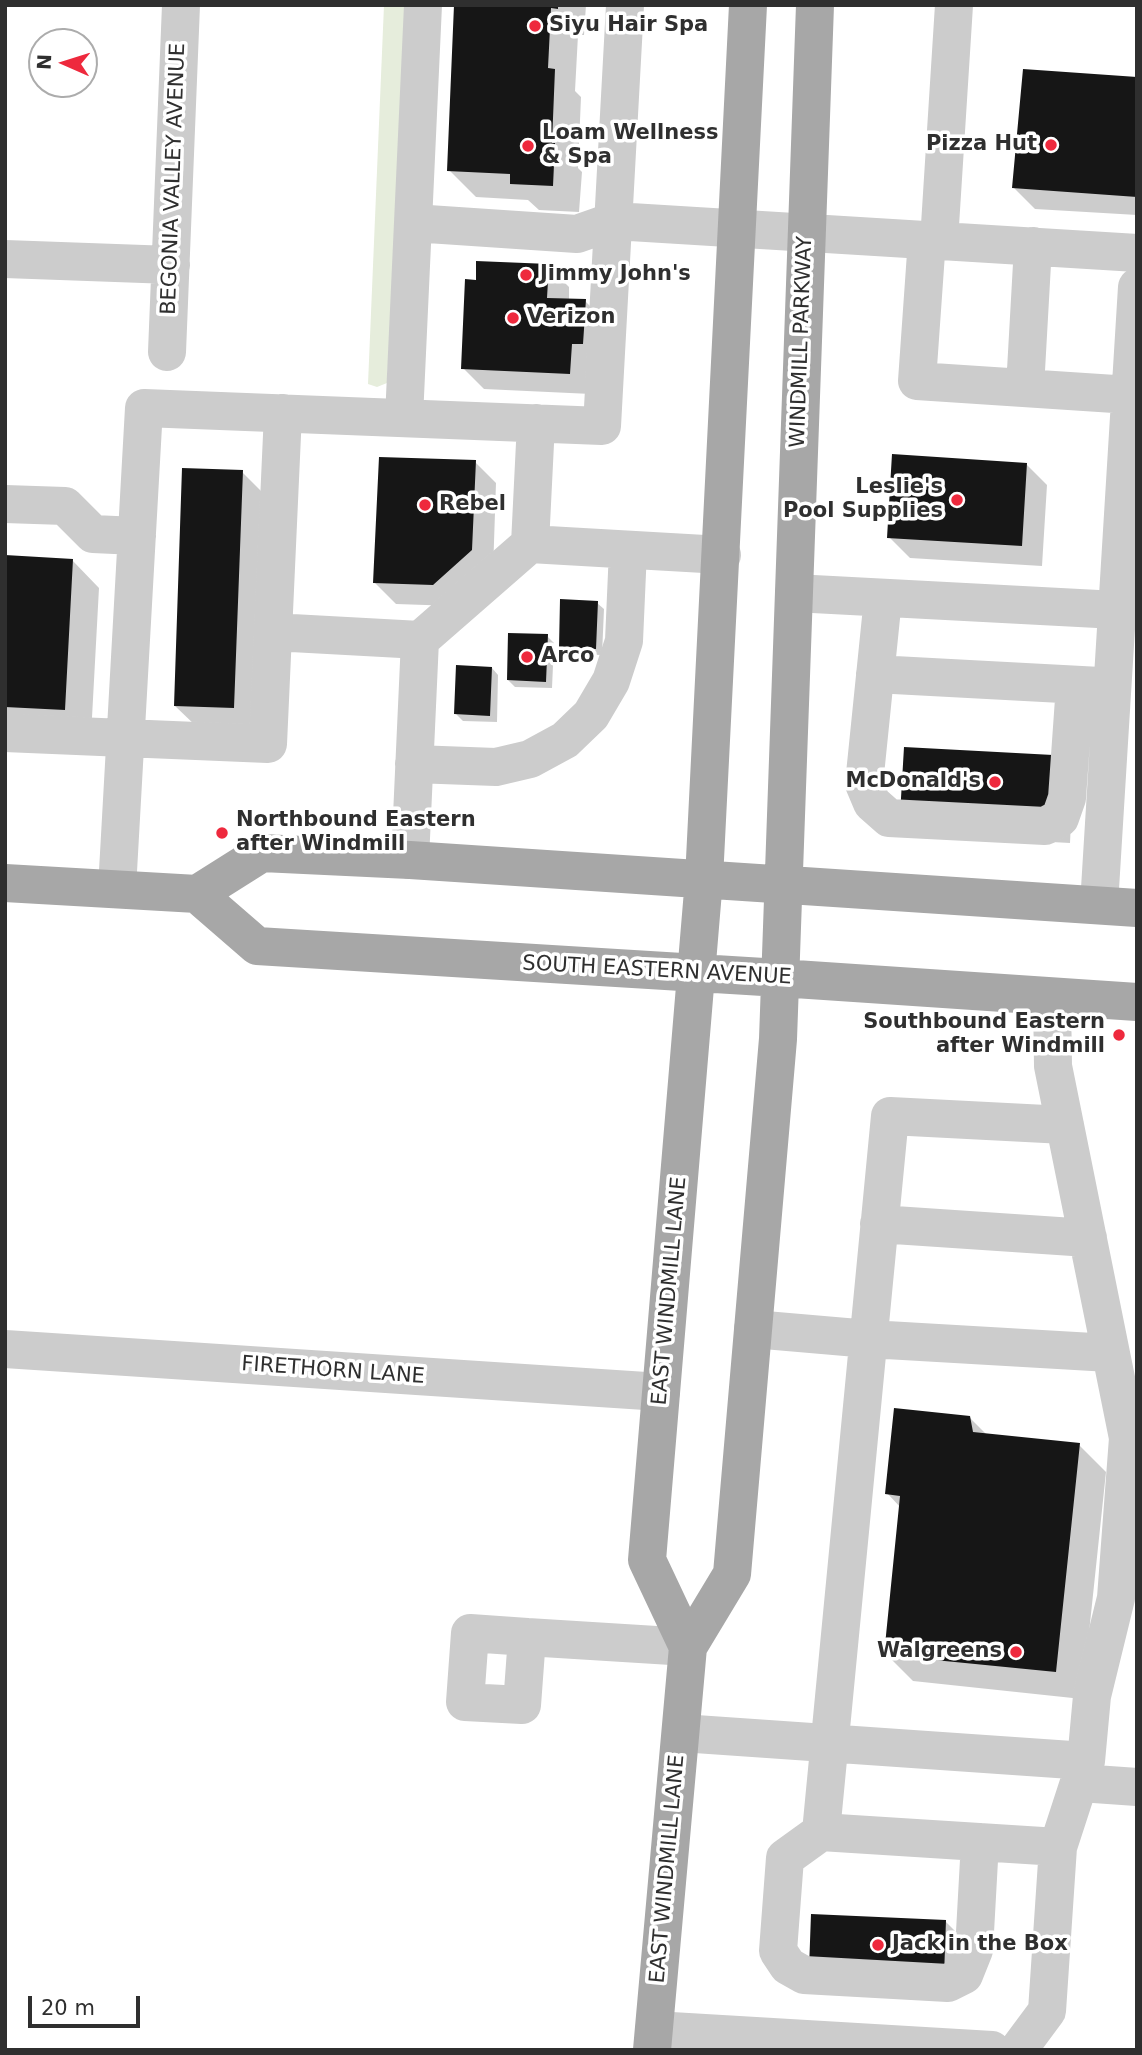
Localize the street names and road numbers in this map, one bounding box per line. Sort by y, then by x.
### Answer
street label: BEGONIA VALLEY AVENUE [157,43,191,315]
street label: WINDMILL PARKWAY [786,236,818,448]
street label: SOUTH EASTERN AVENUE [522,951,792,991]
street label: EAST WINDMILL LANE [647,1176,693,1406]
street label: FIRETHORN LANE [240,1352,426,1390]
street label: EAST WINDMILL LANE [645,1754,691,1984]

